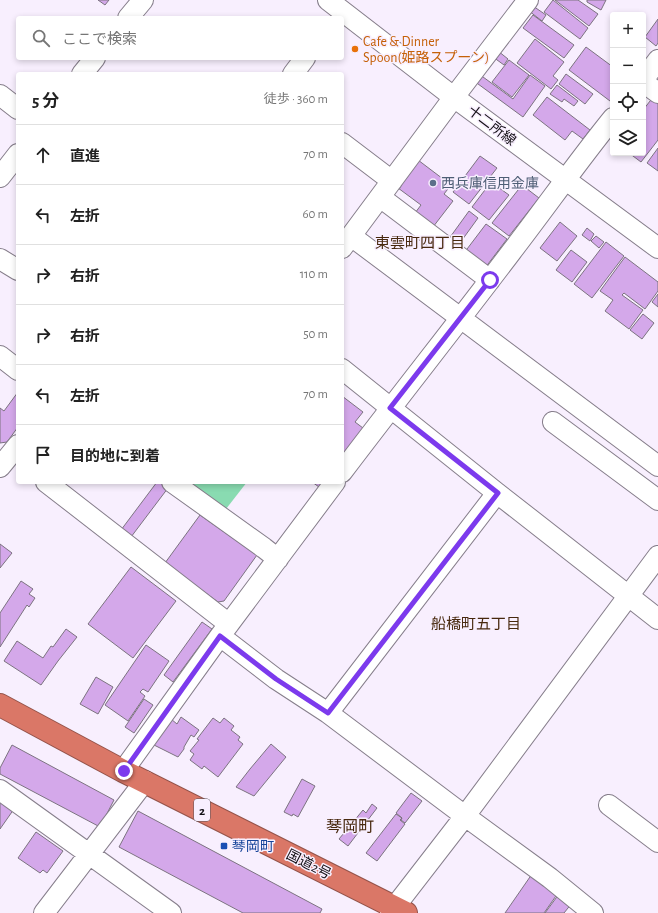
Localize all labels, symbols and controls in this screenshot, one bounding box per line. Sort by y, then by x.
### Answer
map controls [610,12,646,156]
button: + [610,12,646,48]
search box [16,16,344,60]
icon: search [30,27,52,49]
text: ここで検索 [62,32,137,47]
place label: Cafe & Dinner Spoon(姫路スプーン) [363,35,489,65]
marker: Cafe & Dinner Spoon(姫路スプーン) [350,44,360,54]
button: − [610,48,646,84]
button: locate [610,84,646,120]
text: 5 分 [32,92,59,109]
text: 徒歩 · 360 m [264,93,328,106]
street label: 十二所線 [465,103,519,148]
button: layers [610,120,646,156]
icon: ahead [32,144,54,166]
text: 70 m [303,148,328,161]
text: 直進 [70,149,100,164]
place label: 西兵庫信用金庫 [441,176,539,191]
marker: 西兵庫信用金庫 [428,178,438,188]
icon: left [32,204,54,226]
text: 60 m [302,208,328,221]
text: 左折 [70,209,100,224]
district label: 東雲町四丁目 [375,235,465,251]
icon: right [32,264,54,286]
text: 110 m [300,268,328,281]
text: 右折 [70,269,100,284]
route start [481,271,499,289]
icon: right [32,324,54,346]
text: 50 m [303,328,328,341]
text: 右折 [70,329,100,344]
icon: left [32,384,54,406]
text: 70 m [303,388,328,401]
text: 左折 [70,389,100,404]
icon: arrive [32,444,54,466]
text: 目的地に到着 [70,449,160,464]
district label: 船橋町五丁目 [431,616,521,632]
route end [115,762,133,780]
road number: 2 [194,799,210,821]
district label: 琴岡町 [326,819,374,835]
place label: 琴岡町 [232,840,274,854]
marker: 琴岡町 [219,841,229,851]
street label: 国道2号 [284,847,334,882]

